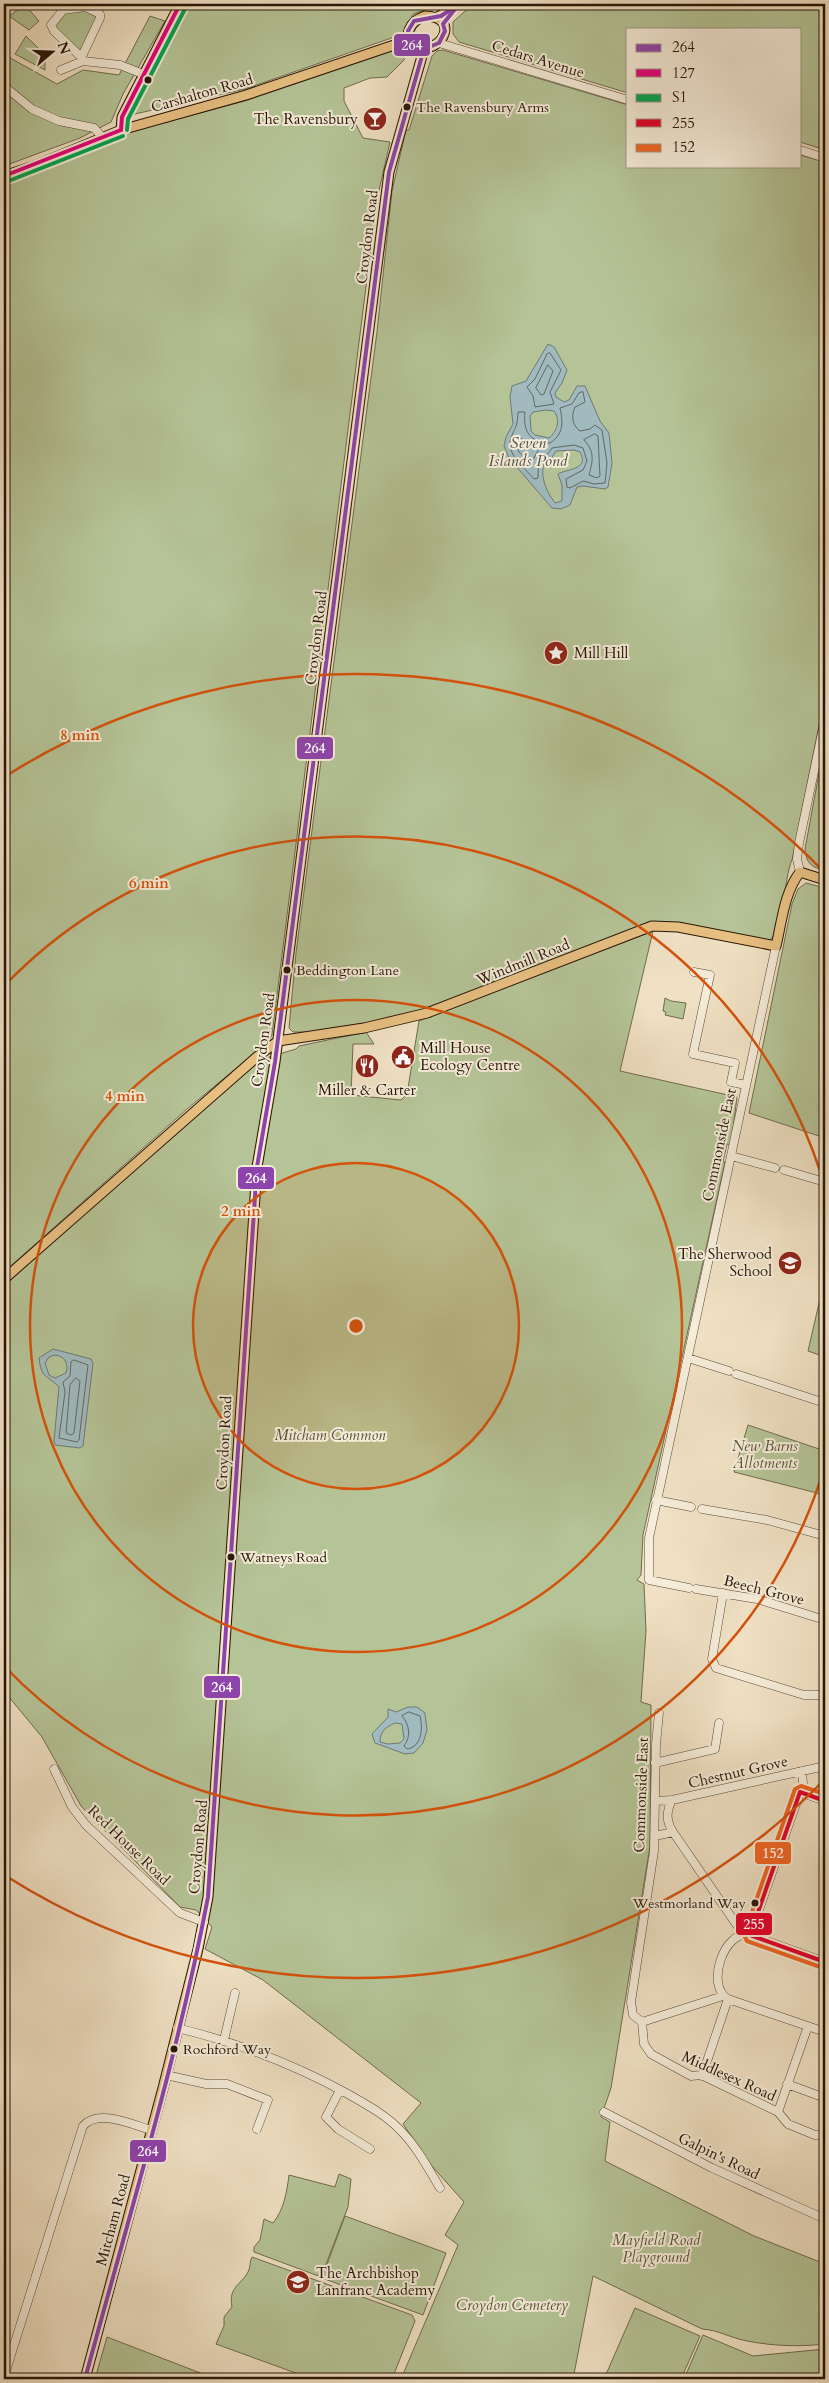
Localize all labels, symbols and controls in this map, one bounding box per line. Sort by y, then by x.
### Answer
north arrow [28,28,78,78]
legend [626,28,802,168]
line badge: 264 [393,33,431,57]
street label: Cedars Avenue [489,35,587,83]
text: 264 [401,36,423,55]
text: 264 [672,37,695,57]
text: N [53,39,75,57]
text: 127 [672,63,695,83]
street label: Carshalton Road [149,69,255,117]
unlabelled marker [143,75,153,85]
text: S1 [672,87,687,107]
place label: The Ravensbury Arms [416,98,549,117]
marker: The Ravensbury Arms [402,102,412,112]
bar icon: The Ravensbury [362,106,388,132]
place label: The Ravensbury [253,109,358,129]
text: 255 [672,113,695,133]
text: 152 [672,137,695,157]
street label: Croydon Road [351,189,383,285]
water label: Seven Islands Pond [489,432,569,472]
street label: Croydon Road [300,590,332,686]
place icon: Mill Hill [543,640,569,666]
place label: Mill Hill [574,643,629,663]
text: 8 min [60,725,100,745]
line badge: 264 [296,736,334,760]
text: 264 [304,739,326,758]
text: 6 min [129,873,169,893]
street label: Windmill Road [473,934,573,990]
place label: Beddington Lane [296,961,399,980]
marker: Beddington Lane [282,965,292,975]
street label: Croydon Road [247,992,279,1088]
place label: Mill House Ecology Centre [420,1038,521,1075]
public building icon: Mill House Ecology Centre [390,1044,416,1070]
restaurant icon: Miller & Carter [354,1053,380,1079]
place label: Miller & Carter [318,1080,416,1100]
text: 4 min [105,1086,145,1106]
street label: Commonside East [697,1086,741,1203]
line badge: 264 [237,1166,275,1190]
text: 264 [245,1169,267,1188]
text: 2 min [221,1201,261,1221]
place label: The Sherwood School [678,1244,772,1281]
school or university icon: The Sherwood School [777,1250,803,1276]
centre of rings [347,1317,365,1335]
street label: Croydon Road [212,1395,236,1491]
park label: Mitcham Common [274,1425,386,1445]
park label: New Barns Allotments [732,1436,798,1473]
place label: Watneys Road [239,1548,327,1567]
marker: Watneys Road [226,1552,236,1562]
street label: Beech Grove [721,1570,807,1610]
line badge: 264 [203,1675,241,1699]
text: 264 [211,1678,233,1697]
street label: Commonside East [629,1737,653,1853]
street label: Chestnut Grove [686,1751,790,1793]
street label: Croydon Road [184,1799,212,1895]
street label: Red House Road [84,1801,174,1889]
line badge: 152 [754,1841,792,1865]
text: 152 [762,1844,784,1863]
place label: Westmorland Way [632,1894,747,1913]
marker: Westmorland Way [750,1898,760,1908]
line badge: 255 [735,1912,773,1936]
text: 255 [743,1915,765,1934]
place label: Rochford Way [183,2040,272,2059]
marker: Rochford Way [169,2044,179,2054]
street label: Middlesex Road [679,2046,779,2106]
street label: Galpin's Road [675,2128,763,2184]
line badge: 264 [129,2139,167,2163]
text: 264 [137,2142,159,2161]
street label: Mitcham Road [91,2172,135,2268]
park label: Mayfield Road Playground [612,2230,701,2267]
place label: The Archbishop Lanfranc Academy [316,2263,435,2300]
school or university icon: The Archbishop Lanfranc Academy [285,2269,311,2295]
park label: Croydon Cemetery [456,2295,569,2315]

